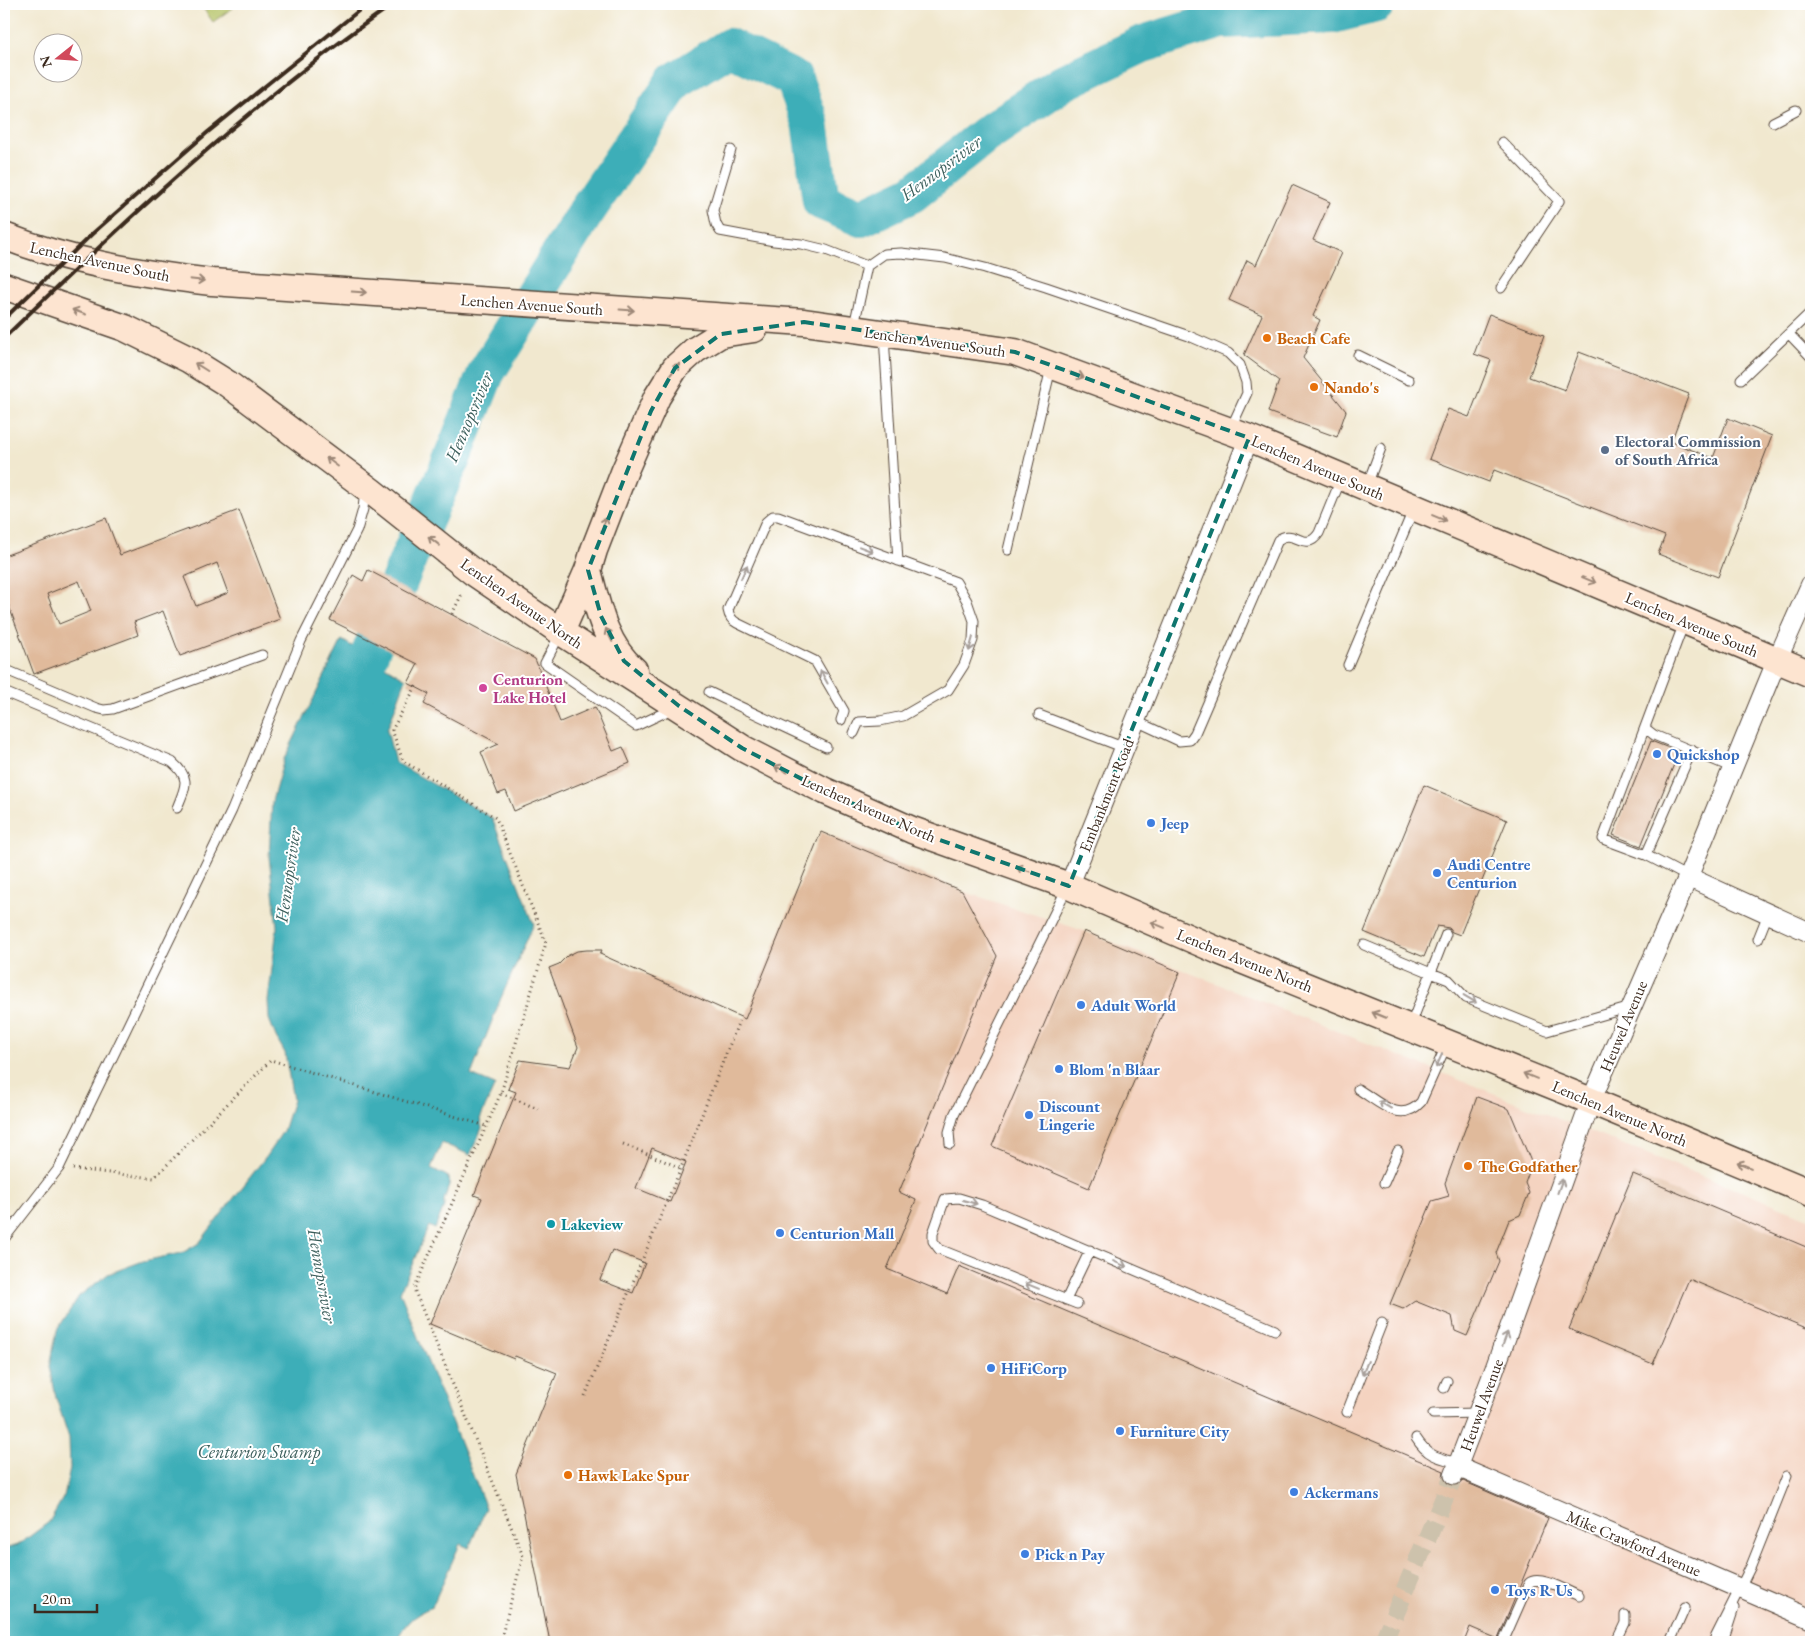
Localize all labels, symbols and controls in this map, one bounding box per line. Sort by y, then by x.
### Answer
north arrow [32,32,82,82]
text: N [35,53,56,70]
water label: Hennopsrivier [895,129,987,207]
street label: Lenchen Avenue South [28,236,172,287]
one-way arrow [189,275,205,285]
one-way arrow [351,287,367,297]
street label: Lenchen Avenue South [460,289,604,320]
one-way arrow [618,305,634,315]
one-way arrow [72,307,88,316]
street label: Lenchen Avenue South [863,321,1007,362]
place label: Beach Cafe [1277,328,1350,349]
marker: Beach Cafe [1261,332,1273,344]
one-way arrow [194,361,208,371]
one-way arrow [670,363,681,376]
water label: Hennopsrivier [439,367,499,467]
one-way arrow [1069,371,1084,380]
place label: Nando's [1324,377,1379,398]
marker: Nando's [1308,381,1320,393]
street label: Lenchen Avenue South [1248,430,1388,505]
place label: Electoral Commission of South Africa [1615,431,1761,470]
marker: Electoral Commission of South Africa [1599,444,1611,456]
one-way arrow [325,457,339,467]
one-way arrow [1431,513,1446,523]
one-way arrow [600,517,609,532]
one-way arrow [428,536,441,547]
one-way arrow [857,545,873,554]
street label: Lenchen Avenue North [456,553,587,654]
one-way arrow [740,565,750,580]
one-way arrow [1581,576,1596,586]
street label: Lenchen Avenue South [1622,587,1762,662]
one-way arrow [604,628,613,643]
one-way arrow [965,635,975,651]
place label: Centurion Lake Hotel [493,669,567,708]
one-way arrow [818,670,828,684]
marker: Centurion Lake Hotel [477,682,489,694]
street label: Embankment Road [1074,735,1139,855]
place label: Quickshop [1667,744,1740,765]
marker: Quickshop [1651,748,1663,760]
one-way arrow [774,764,789,774]
street label: Lenchen Avenue North [798,769,939,848]
place label: Jeep [1159,813,1189,834]
marker: Jeep [1145,817,1157,829]
water label: Hennopsrivier [269,825,307,925]
place label: Audi Centre Centurion [1446,854,1531,893]
one-way arrow [1015,864,1031,873]
marker: Audi Centre Centurion [1431,867,1443,879]
one-way arrow [1151,919,1166,929]
street label: Lenchen Avenue North [1174,924,1316,997]
street label: Heuwel Avenue [1595,977,1652,1075]
place label: Adult World [1090,995,1176,1016]
one-way arrow [1463,995,1477,1005]
marker: Adult World [1075,999,1087,1011]
one-way arrow [1372,1010,1387,1019]
one-way arrow [1434,1053,1444,1068]
place label: Blom 'n Blaar [1069,1059,1160,1080]
marker: Blom 'n Blaar [1053,1063,1065,1075]
one-way arrow [1523,1070,1538,1080]
street label: Lenchen Avenue North [1549,1075,1691,1151]
place label: Discount Lingerie [1039,1096,1100,1135]
one-way arrow [1378,1100,1392,1110]
marker: Discount Lingerie [1023,1109,1035,1121]
place label: The Godfather [1478,1156,1578,1177]
one-way arrow [1736,1159,1751,1168]
marker: The Godfather [1462,1160,1474,1172]
one-way arrow [1556,1179,1565,1194]
one-way arrow [962,1197,978,1207]
place label: Lakeview [561,1214,623,1235]
marker: Lakeview [545,1218,557,1230]
place label: Centurion Mall [790,1223,895,1244]
water label: Hennopsrivier [302,1226,342,1326]
marker: Centurion Mall [774,1227,786,1239]
one-way arrow [1113,1260,1128,1269]
one-way arrow [1025,1281,1040,1290]
one-way arrow [1501,1332,1510,1347]
street label: Heuwel Avenue [1455,1356,1508,1455]
place label: HiFiCorp [1001,1358,1067,1379]
one-way arrow [1360,1360,1369,1375]
marker: HiFiCorp [985,1362,997,1374]
place label: Furniture City [1130,1421,1229,1442]
marker: Furniture City [1114,1425,1126,1437]
water label: Centurion Swamp [197,1440,321,1464]
place label: Hawk Lake Spur [578,1465,690,1486]
marker: Hawk Lake Spur [562,1469,574,1481]
place label: Ackermans [1303,1482,1378,1503]
marker: Ackermans [1288,1486,1300,1498]
street label: Mike Crawford Avenue [1563,1506,1704,1581]
place label: Pick n Pay [1035,1544,1105,1565]
marker: Pick n Pay [1019,1548,1031,1560]
place label: Toys R Us [1505,1580,1573,1601]
scale bar [35,1581,98,1613]
marker: Toys R Us [1489,1584,1501,1596]
text: 20 m [42,1589,71,1608]

